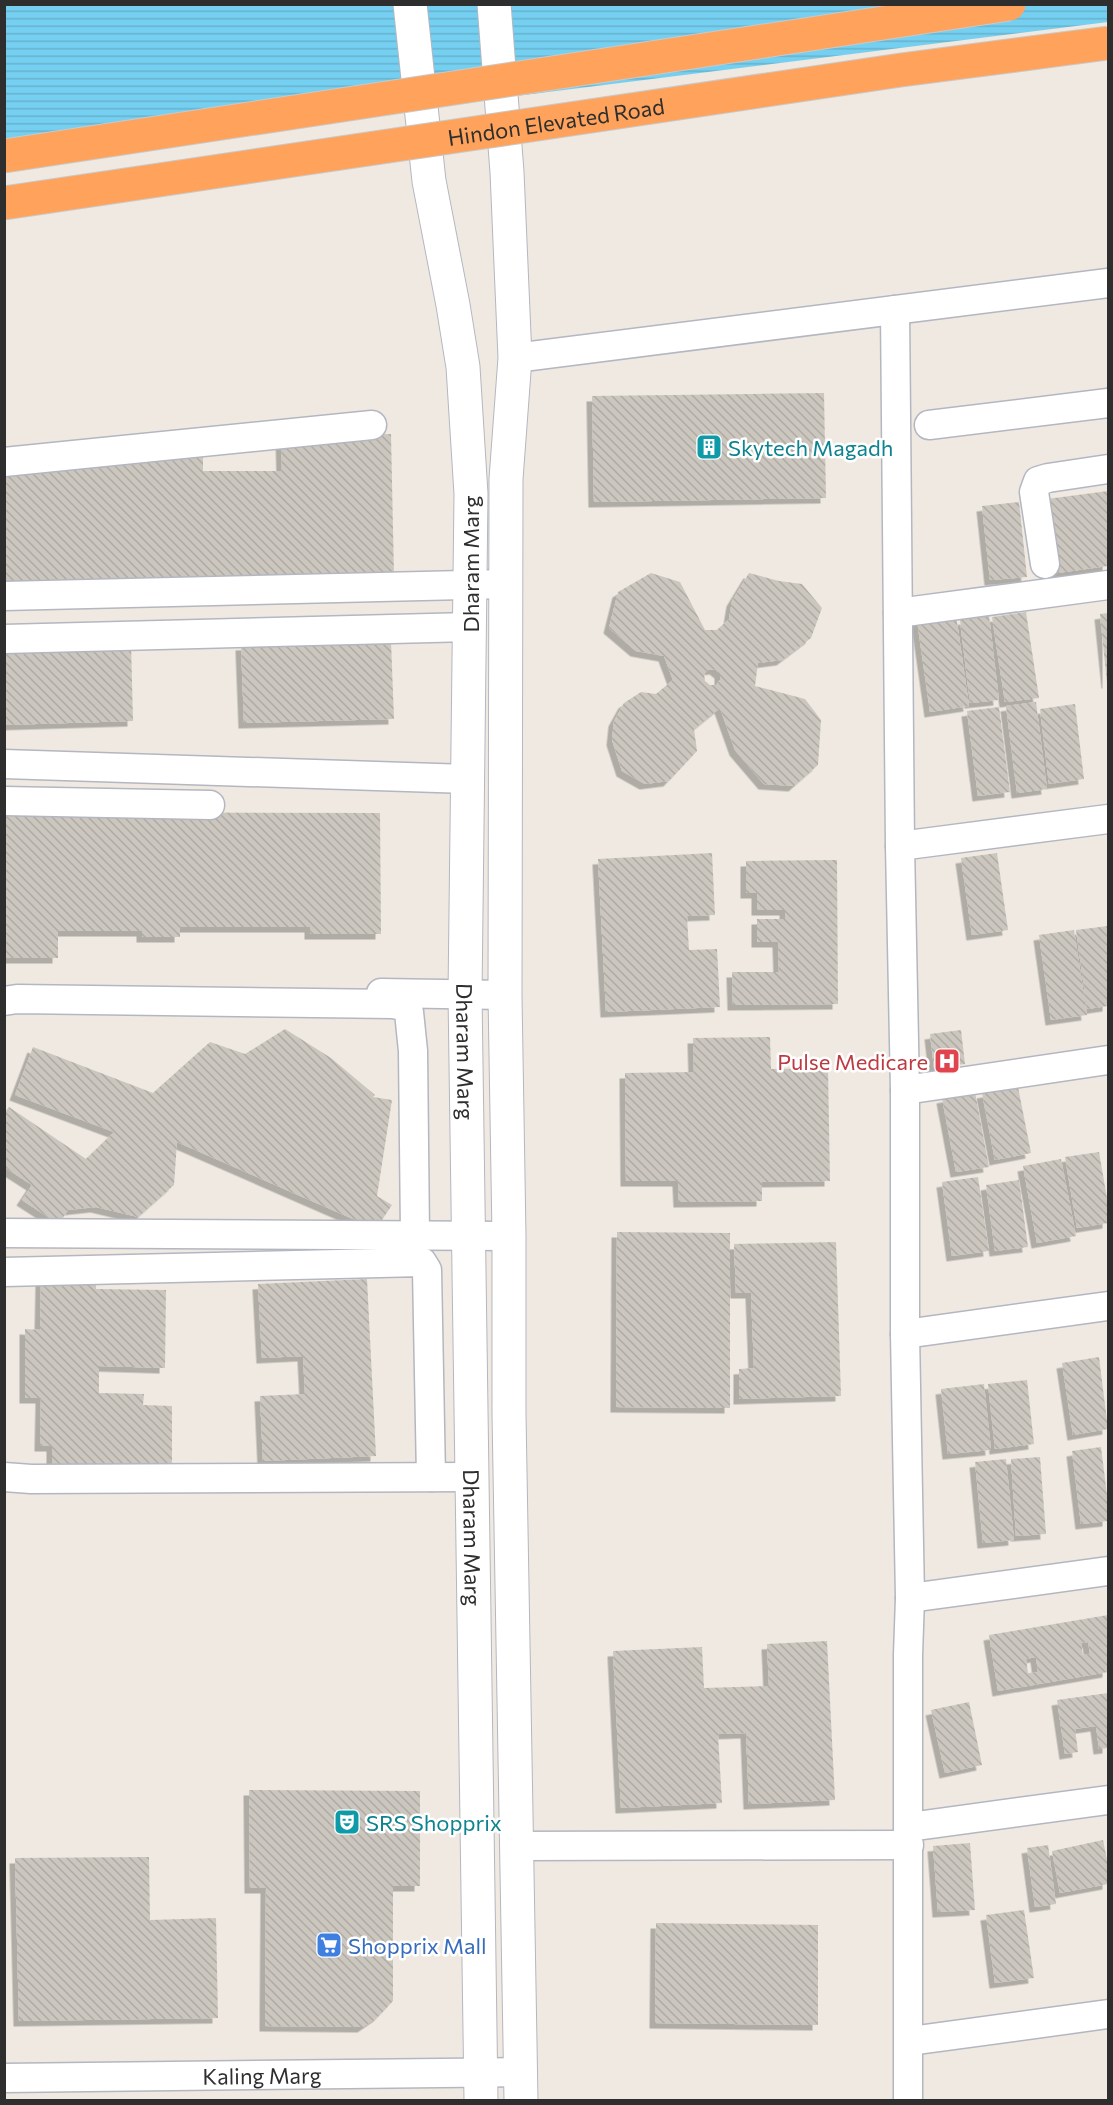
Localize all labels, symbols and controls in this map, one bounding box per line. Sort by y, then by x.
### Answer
street label: Hindon Elevated Road [446,92,666,151]
building icon: Skytech Magadh [694,432,724,462]
place label: Skytech Magadh [728,434,893,461]
street label: Dharam Marg [457,496,484,632]
street label: Dharam Marg [451,983,480,1120]
hospital icon: Pulse Medicare [932,1046,962,1076]
place label: Pulse Medicare [777,1048,928,1075]
street label: Dharam Marg [458,1469,487,1606]
theatre icon: SRS Shopprix [332,1807,362,1837]
place label: SRS Shopprix [366,1809,502,1836]
supermarket icon: Shopprix Mall [314,1930,344,1960]
place label: Shopprix Mall [348,1932,487,1959]
street label: Kaling Marg [202,2061,322,2089]

